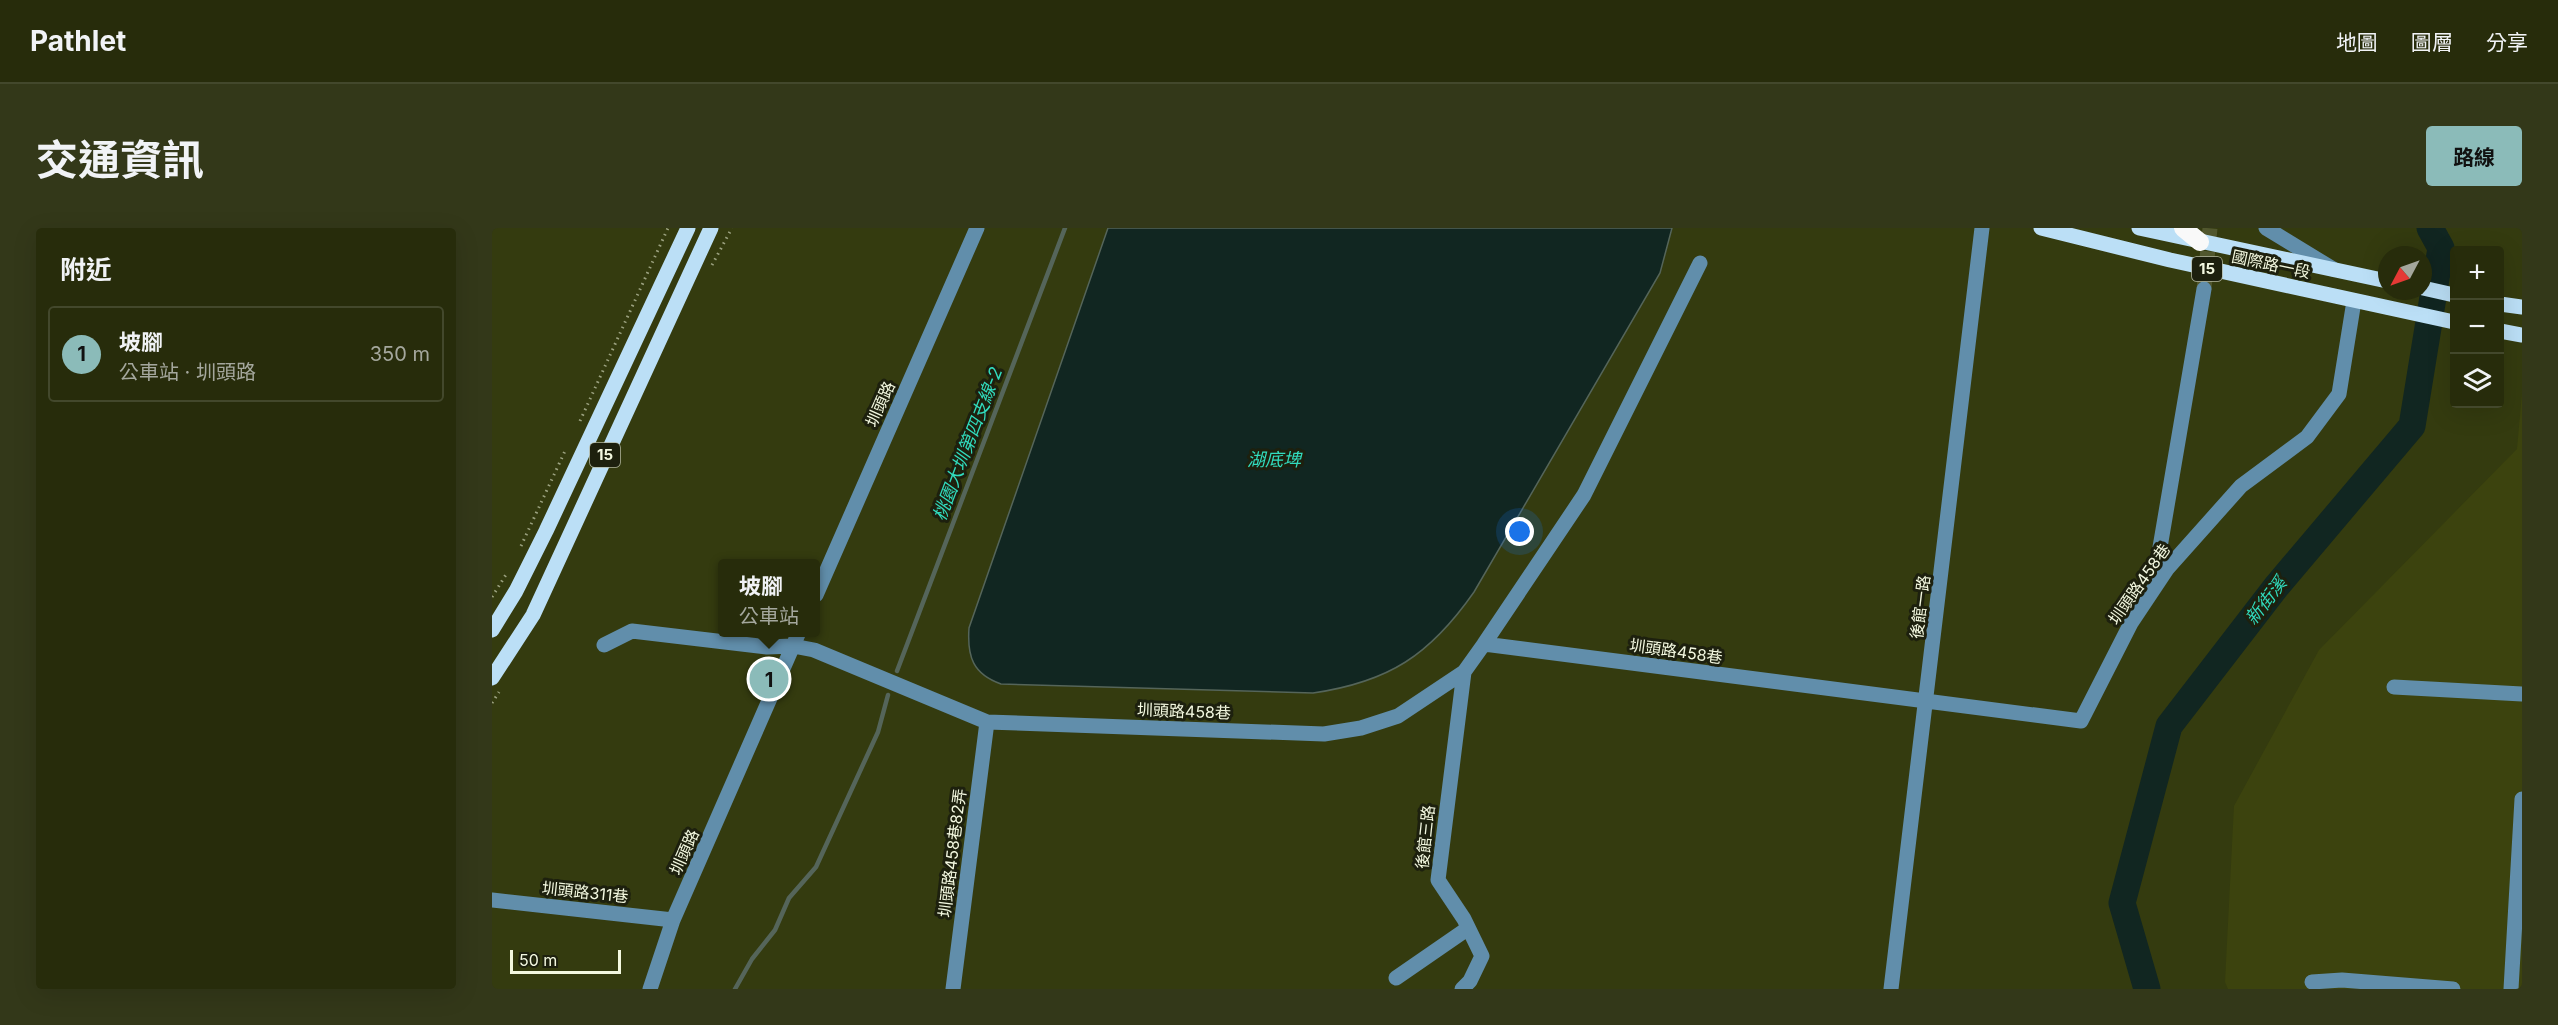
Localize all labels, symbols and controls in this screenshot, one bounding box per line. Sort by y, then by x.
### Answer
text: Pathlet [30,24,126,58]
text: 地圖 [2336,30,2378,55]
text: 圖層 [2411,30,2453,55]
text: 分享 [2486,30,2528,55]
button: 路線 [2426,126,2522,186]
text: 交通資訊 [36,134,204,185]
street label: 國際路一段 [2230,246,2312,282]
north arrow [2378,246,2432,300]
map controls [2450,246,2504,408]
button: + [2450,246,2504,300]
text: 附近 [60,254,112,285]
road number: 15 [2192,257,2222,281]
button: − [2450,300,2504,354]
text: 坡腳 [119,329,163,355]
text: 1 [77,342,86,366]
text: 350 m [370,342,430,366]
button: layers [2450,354,2504,408]
text: 公車站 · 圳頭路 [119,360,256,384]
water label: 桃園大圳第四支線-2 [929,364,1006,524]
street label: 圳頭路 [861,378,899,430]
road number: 15 [590,443,620,467]
water label: 湖底埤 [1247,449,1303,470]
your location [1505,517,1534,546]
street label: 圳頭路458巷 [2104,540,2174,628]
popup [718,559,820,637]
water label: 新街溪 [2241,571,2292,628]
text: 坡腳 [739,573,783,599]
street label: 後館一路 [1906,574,1934,640]
text: 公車站 [739,604,799,628]
street label: 圳頭路458巷 [1628,635,1724,667]
pin: 1 [750,656,788,702]
street label: 圳頭路458巷 [1137,699,1231,723]
street label: 圳頭路458巷82弄 [934,787,970,919]
street label: 後館三路 [1412,804,1438,870]
street label: 圳頭路 [665,826,703,878]
street label: 圳頭路311巷 [541,878,629,906]
scale bar [510,947,621,974]
text: 50 m [519,950,557,970]

